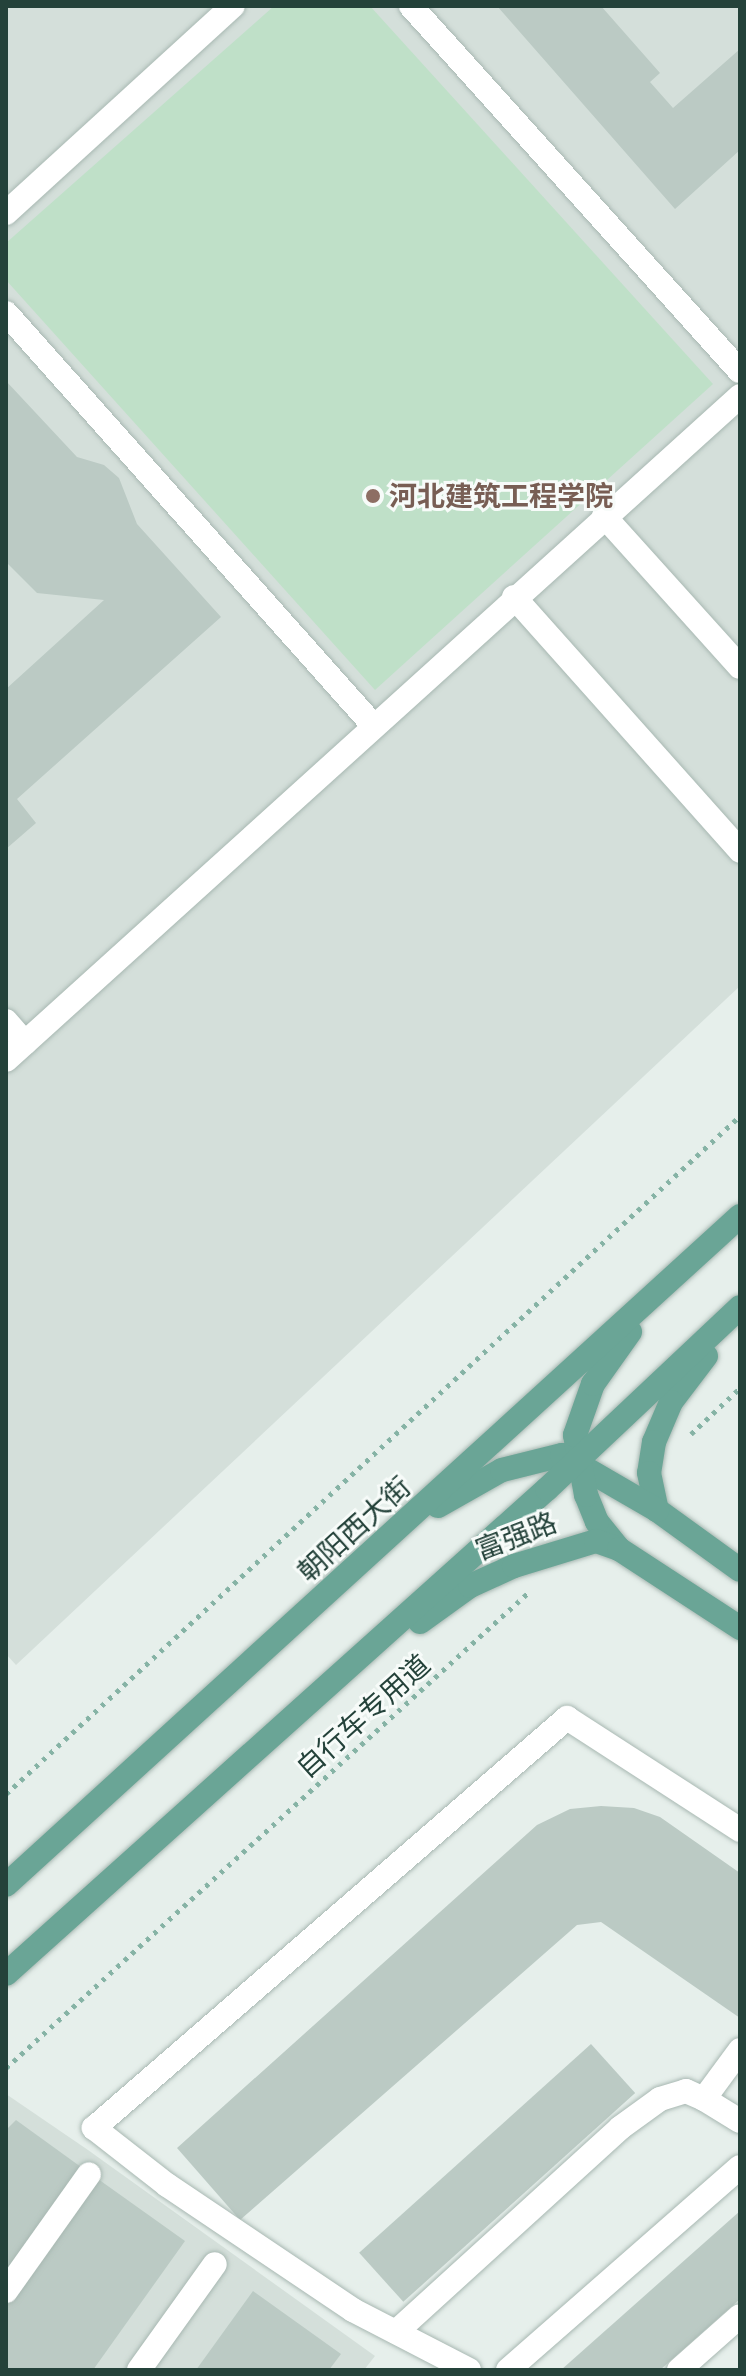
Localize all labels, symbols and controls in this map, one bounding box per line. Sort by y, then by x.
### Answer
place label: 河北建筑工程学院 [389,479,613,513]
marker: 河北建筑工程学院 [364,487,382,505]
street label: 朝阳西大街 [291,1470,417,1588]
street label: 富强路 [471,1505,561,1567]
street label: 自行车专用道 [289,1647,437,1785]

